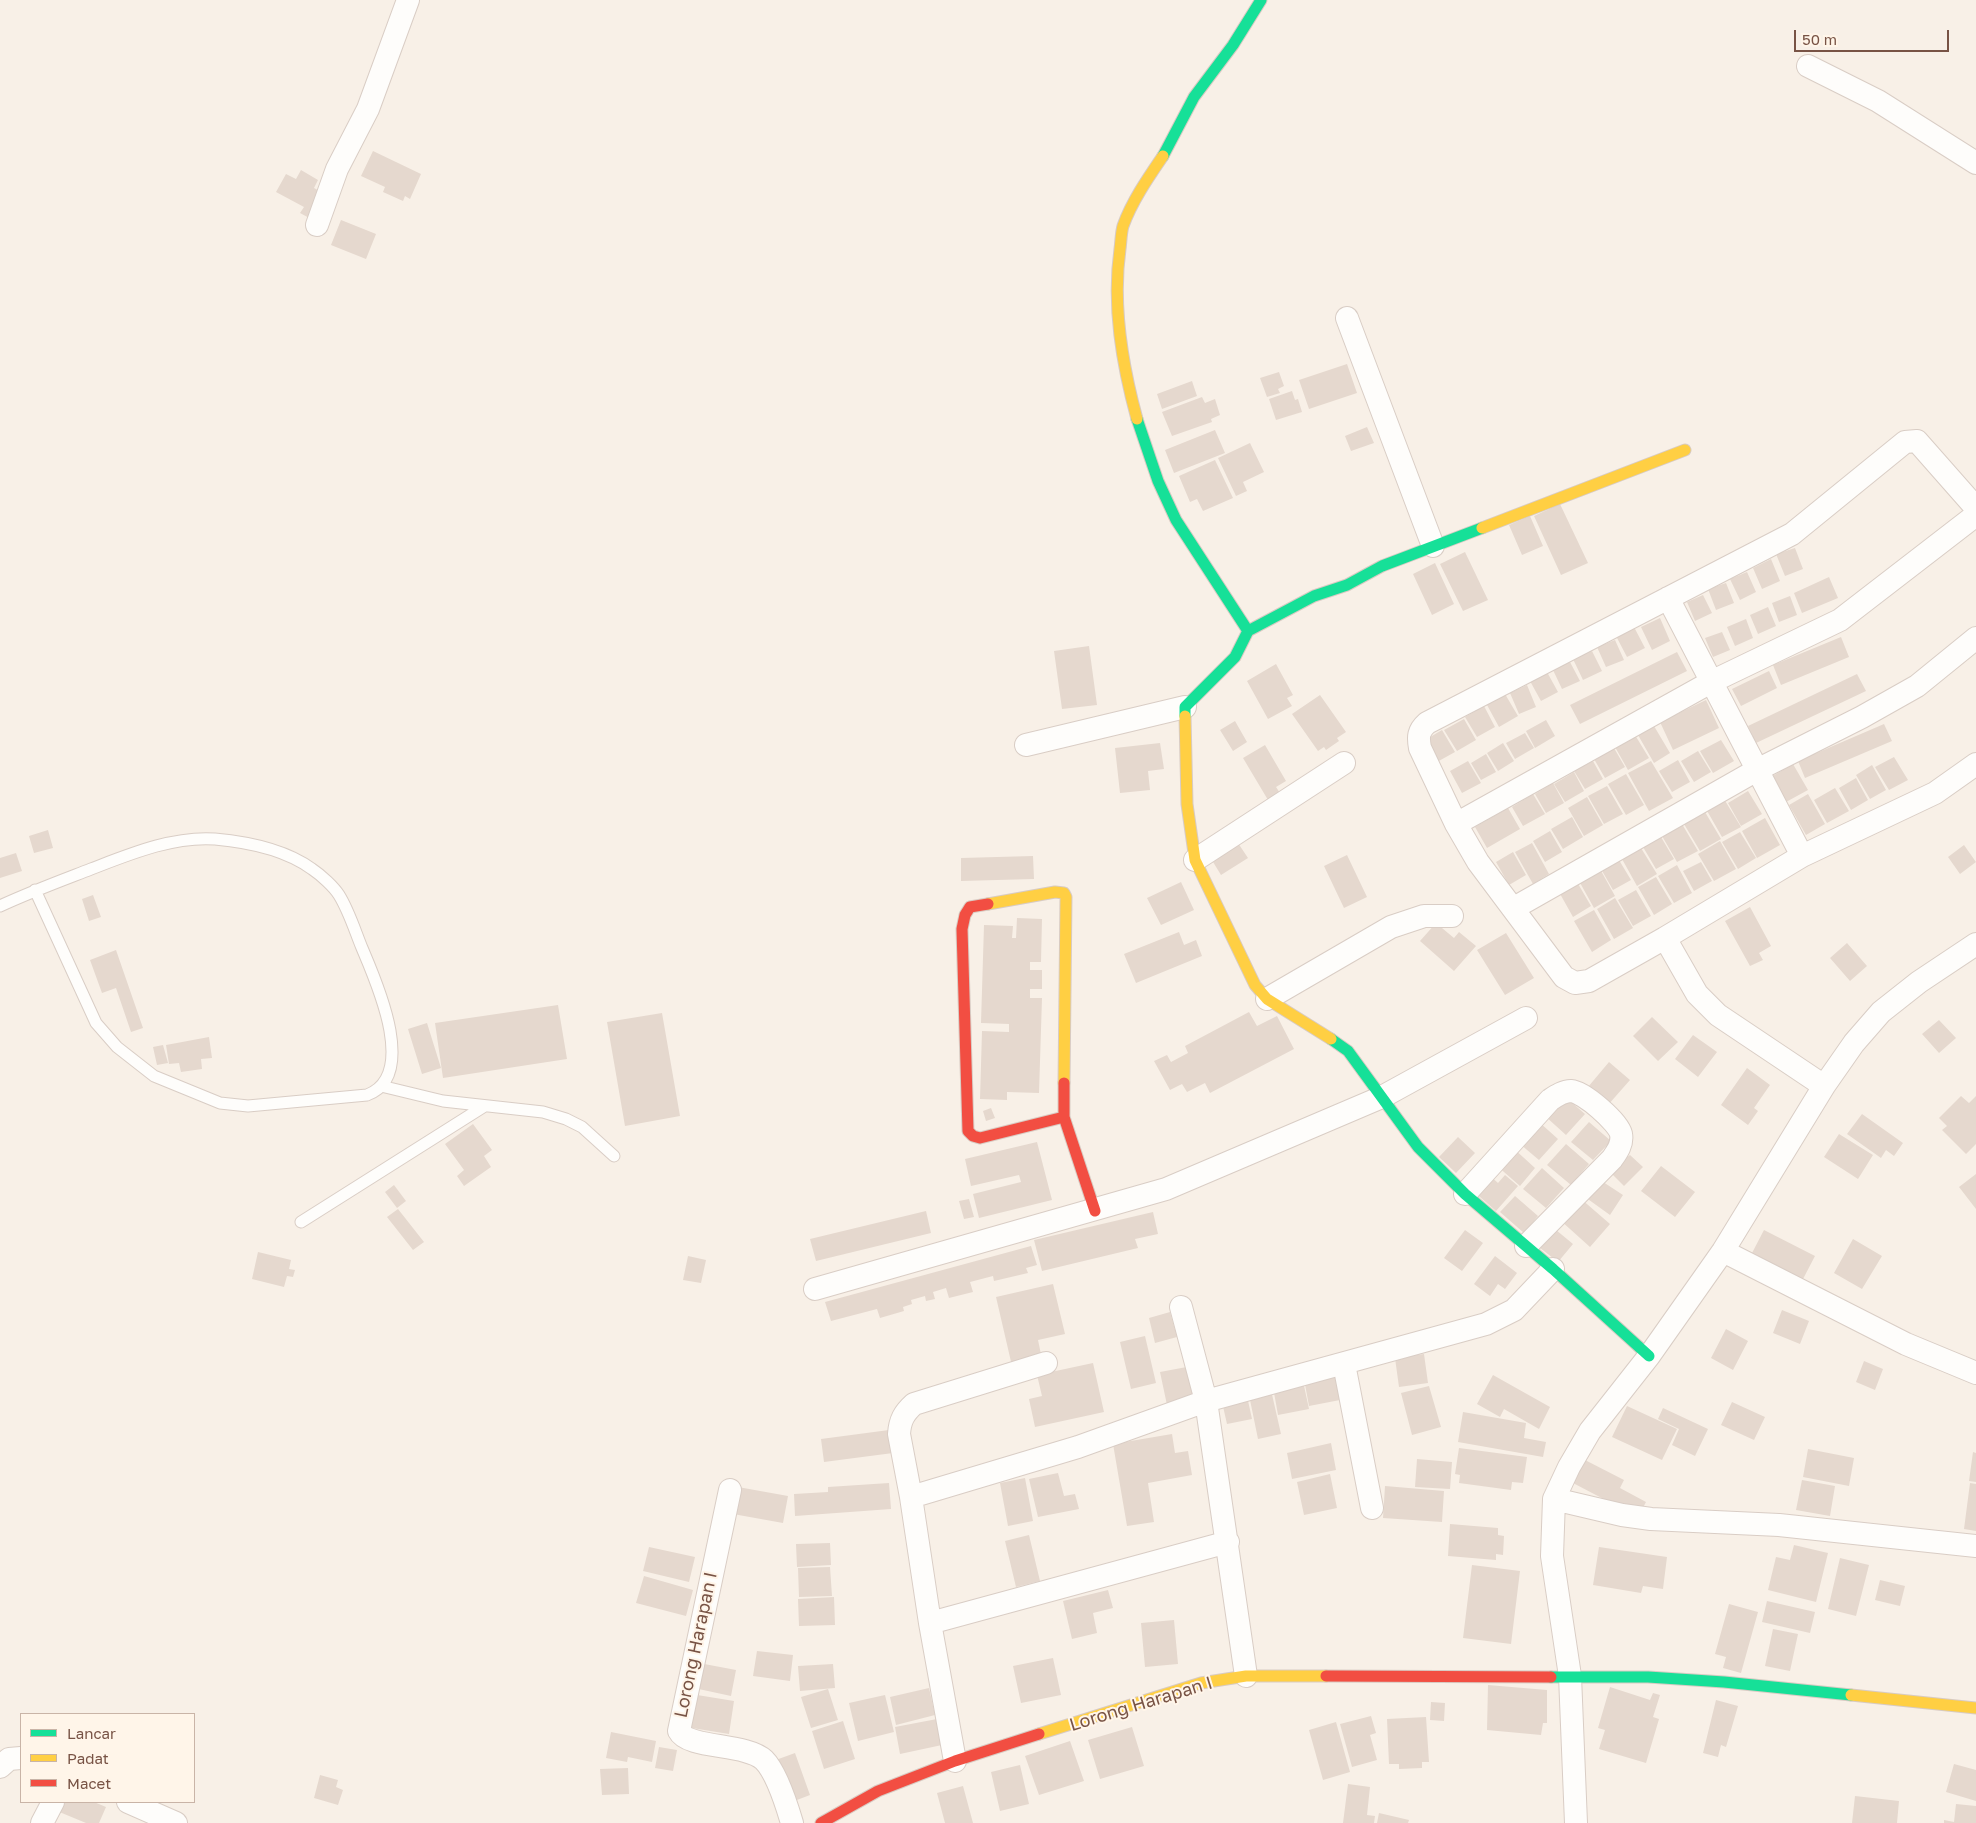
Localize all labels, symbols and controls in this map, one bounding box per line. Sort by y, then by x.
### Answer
scale bar [1796,20,1951,52]
text: 50 m [1802,30,1837,48]
street label: Lorong Harapan I [670,1570,722,1720]
street label: Lorong Harapan I [1067,1672,1215,1736]
legend [20,1713,195,1803]
text: Lancar [67,1724,116,1742]
text: Padat [67,1749,109,1767]
text: Macet [67,1774,111,1792]

